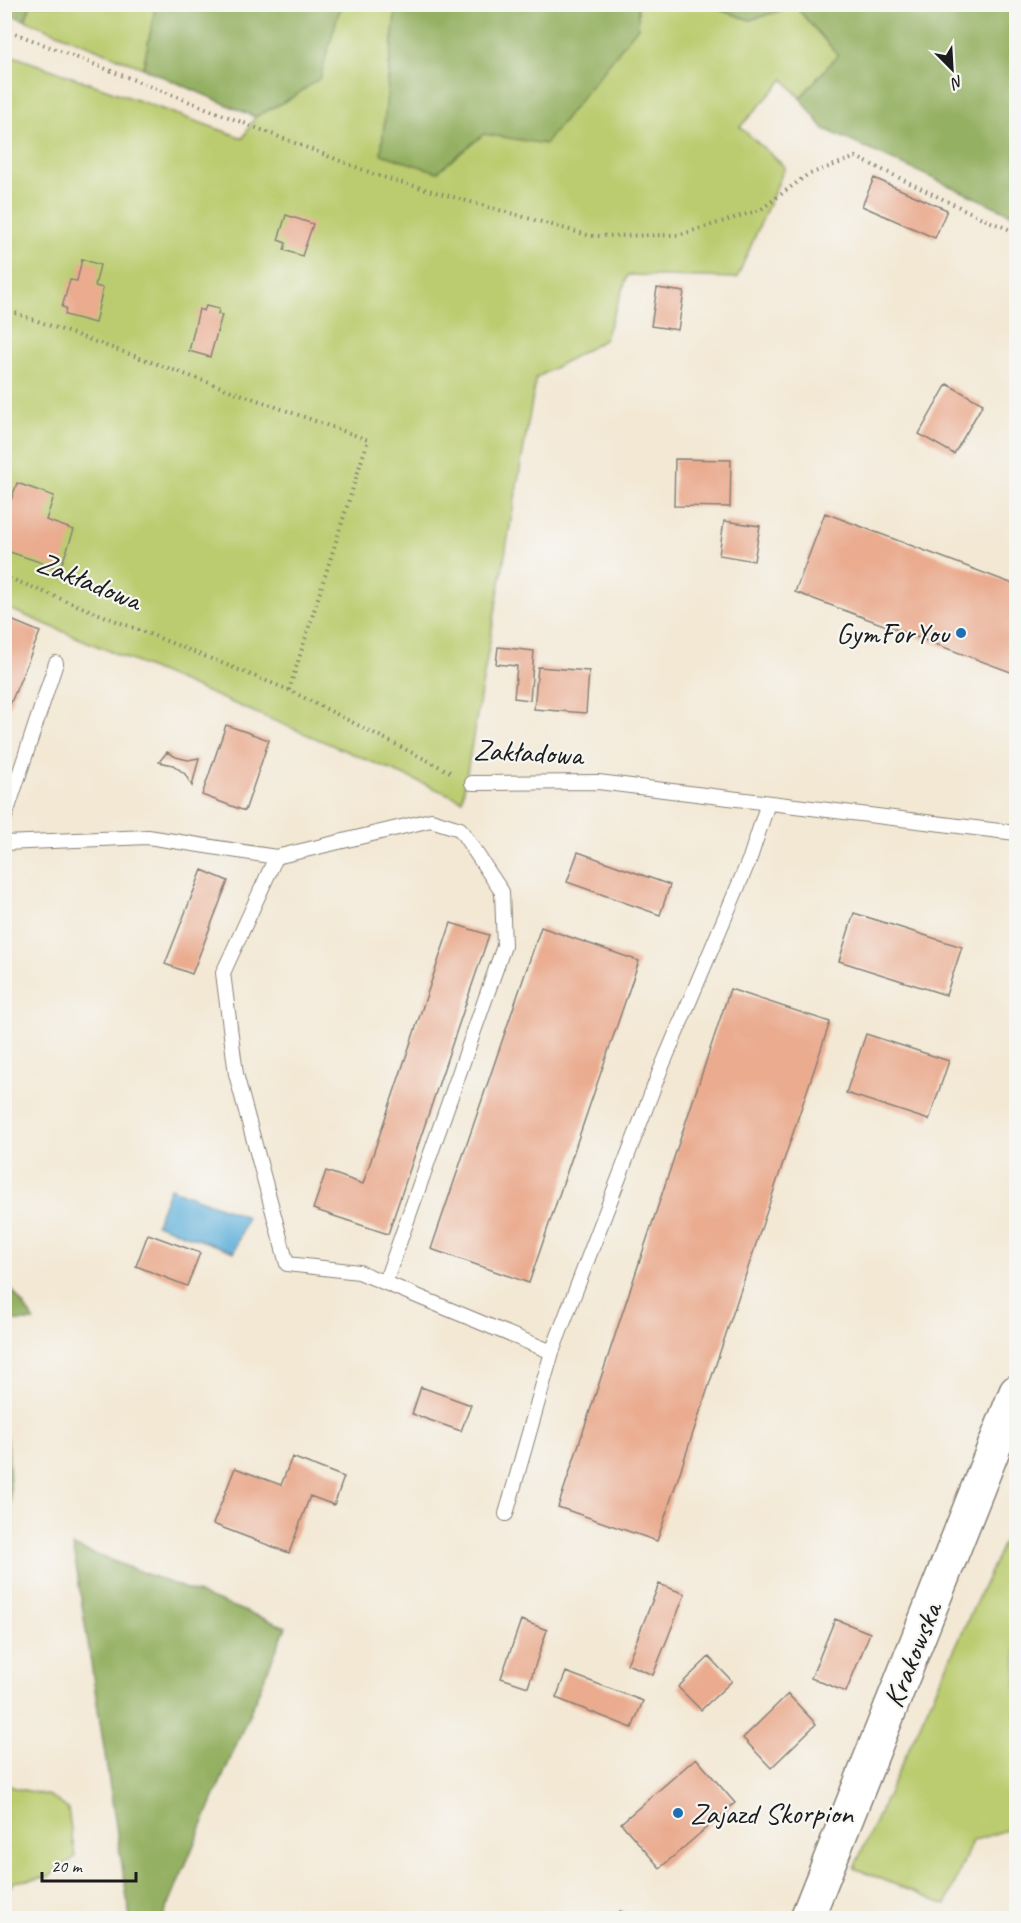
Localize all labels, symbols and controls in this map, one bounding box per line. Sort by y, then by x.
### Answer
north arrow [922,39,982,99]
text: N [946,71,966,94]
street label: Zakładowa [31,543,149,620]
place label: GymForYou [836,614,951,652]
marker: GymForYou [954,626,968,640]
street label: Zakładowa [472,730,586,774]
street label: Krakowska [874,1595,951,1713]
place label: Zajazd Skorpion [690,1794,855,1832]
marker: Zajazd Skorpion [671,1806,685,1820]
scale bar [42,1845,136,1883]
text: 20 m [51,1855,84,1877]

